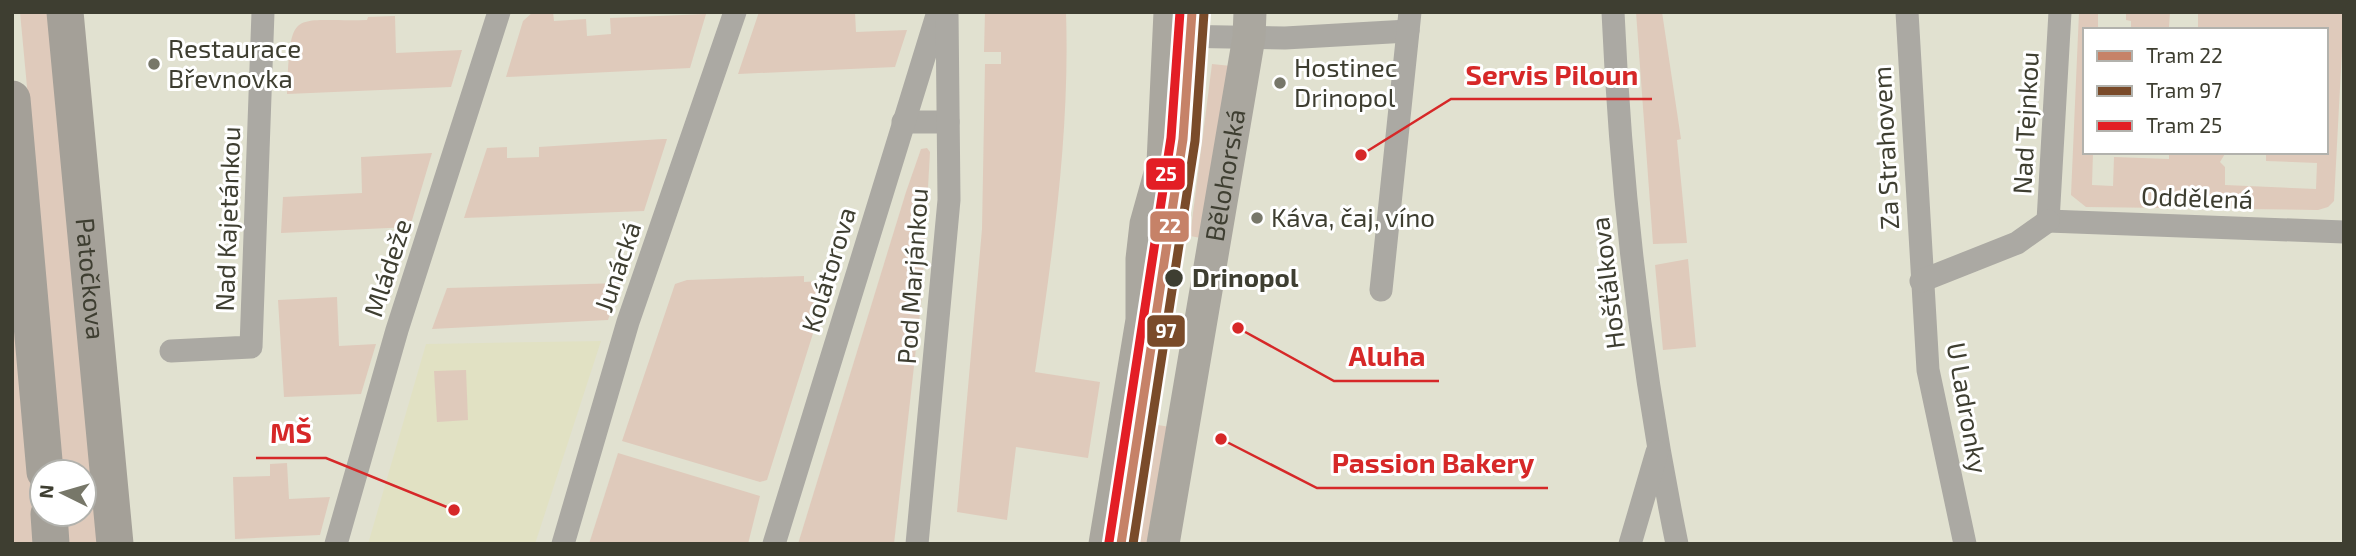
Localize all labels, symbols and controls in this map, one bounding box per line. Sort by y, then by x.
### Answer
legend [2083,28,2328,154]
place label: Restaurace Břevnovka [168,32,301,93]
text: Tram 22 [2146,42,2223,67]
callout: Servis Piloun [1451,50,1652,99]
place label: Hostinec Drinopol [1294,51,1397,112]
street label: Nad Tejnkou [2005,51,2044,195]
marker: Restaurace Břevnovka [146,56,162,72]
text: Servis Piloun [1466,57,1638,91]
street label: Za Strahovem [1865,65,1904,231]
marker: Hostinec Drinopol [1272,75,1288,91]
text: Tram 97 [2146,77,2222,102]
street label: Bělohorská [1198,107,1251,244]
text: Tram 25 [2146,112,2222,137]
street label: Nad Kajetánkou [208,126,245,312]
line badge: 25 [1145,157,1186,191]
text: 25 [1155,162,1177,185]
street label: Oddělená [2140,179,2254,214]
street label: Pod Marjánkou [890,187,933,365]
place label: Káva, čaj, víno [1271,201,1435,232]
street label: Kolátorova [794,203,861,336]
line badge: 22 [1149,210,1190,243]
marker: Káva, čaj, víno [1249,210,1265,226]
text: 22 [1159,214,1181,237]
street label: Mládeže [356,215,417,320]
street label: Hošťálkova [1583,215,1630,351]
street label: Patočkova [70,216,113,341]
street label: Junácká [587,217,646,316]
place label: Drinopol [1192,261,1299,292]
marker: Drinopol [1163,267,1185,289]
line badge: 97 [1146,314,1186,348]
text: 97 [1155,319,1177,342]
callout: Aluha [1334,332,1439,381]
text: Aluha [1349,338,1425,372]
street label: U Ladronky [1942,340,1995,476]
callout: MŠ [256,409,326,458]
text: MŠ [270,415,312,449]
callout: Passion Bakery [1317,439,1548,488]
text: Passion Bakery [1332,445,1534,479]
north arrow [28,458,98,528]
text: N [34,484,58,499]

